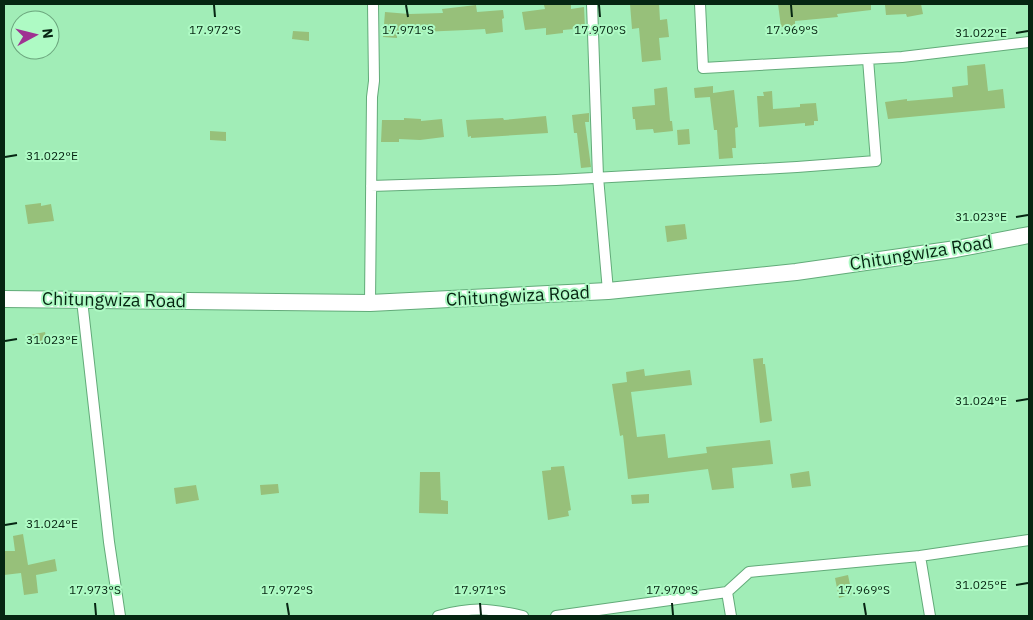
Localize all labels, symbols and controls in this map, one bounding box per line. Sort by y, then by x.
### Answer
north arrow [10,10,60,60]
text: 17.972°S [189,22,241,37]
text: 17.971°S [382,22,434,37]
text: 17.970°S [574,22,626,37]
text: 17.969°S [766,22,818,37]
text: 31.022°E [955,25,1007,40]
text: N [38,27,57,40]
text: 31.022°E [26,148,78,163]
text: 31.023°E [955,209,1007,224]
street label: Chitungwiza Road [848,230,994,275]
street label: Chitungwiza Road [445,280,591,311]
street label: Chitungwiza Road [42,287,186,312]
text: 31.023°E [26,332,78,347]
text: 31.024°E [955,393,1007,408]
text: 31.024°E [26,516,78,531]
text: 31.025°E [955,577,1007,592]
text: 17.973°S [69,582,121,597]
text: 17.972°S [261,582,313,597]
text: 17.971°S [454,582,506,597]
text: 17.970°S [646,582,698,597]
text: 17.969°S [838,582,890,597]

